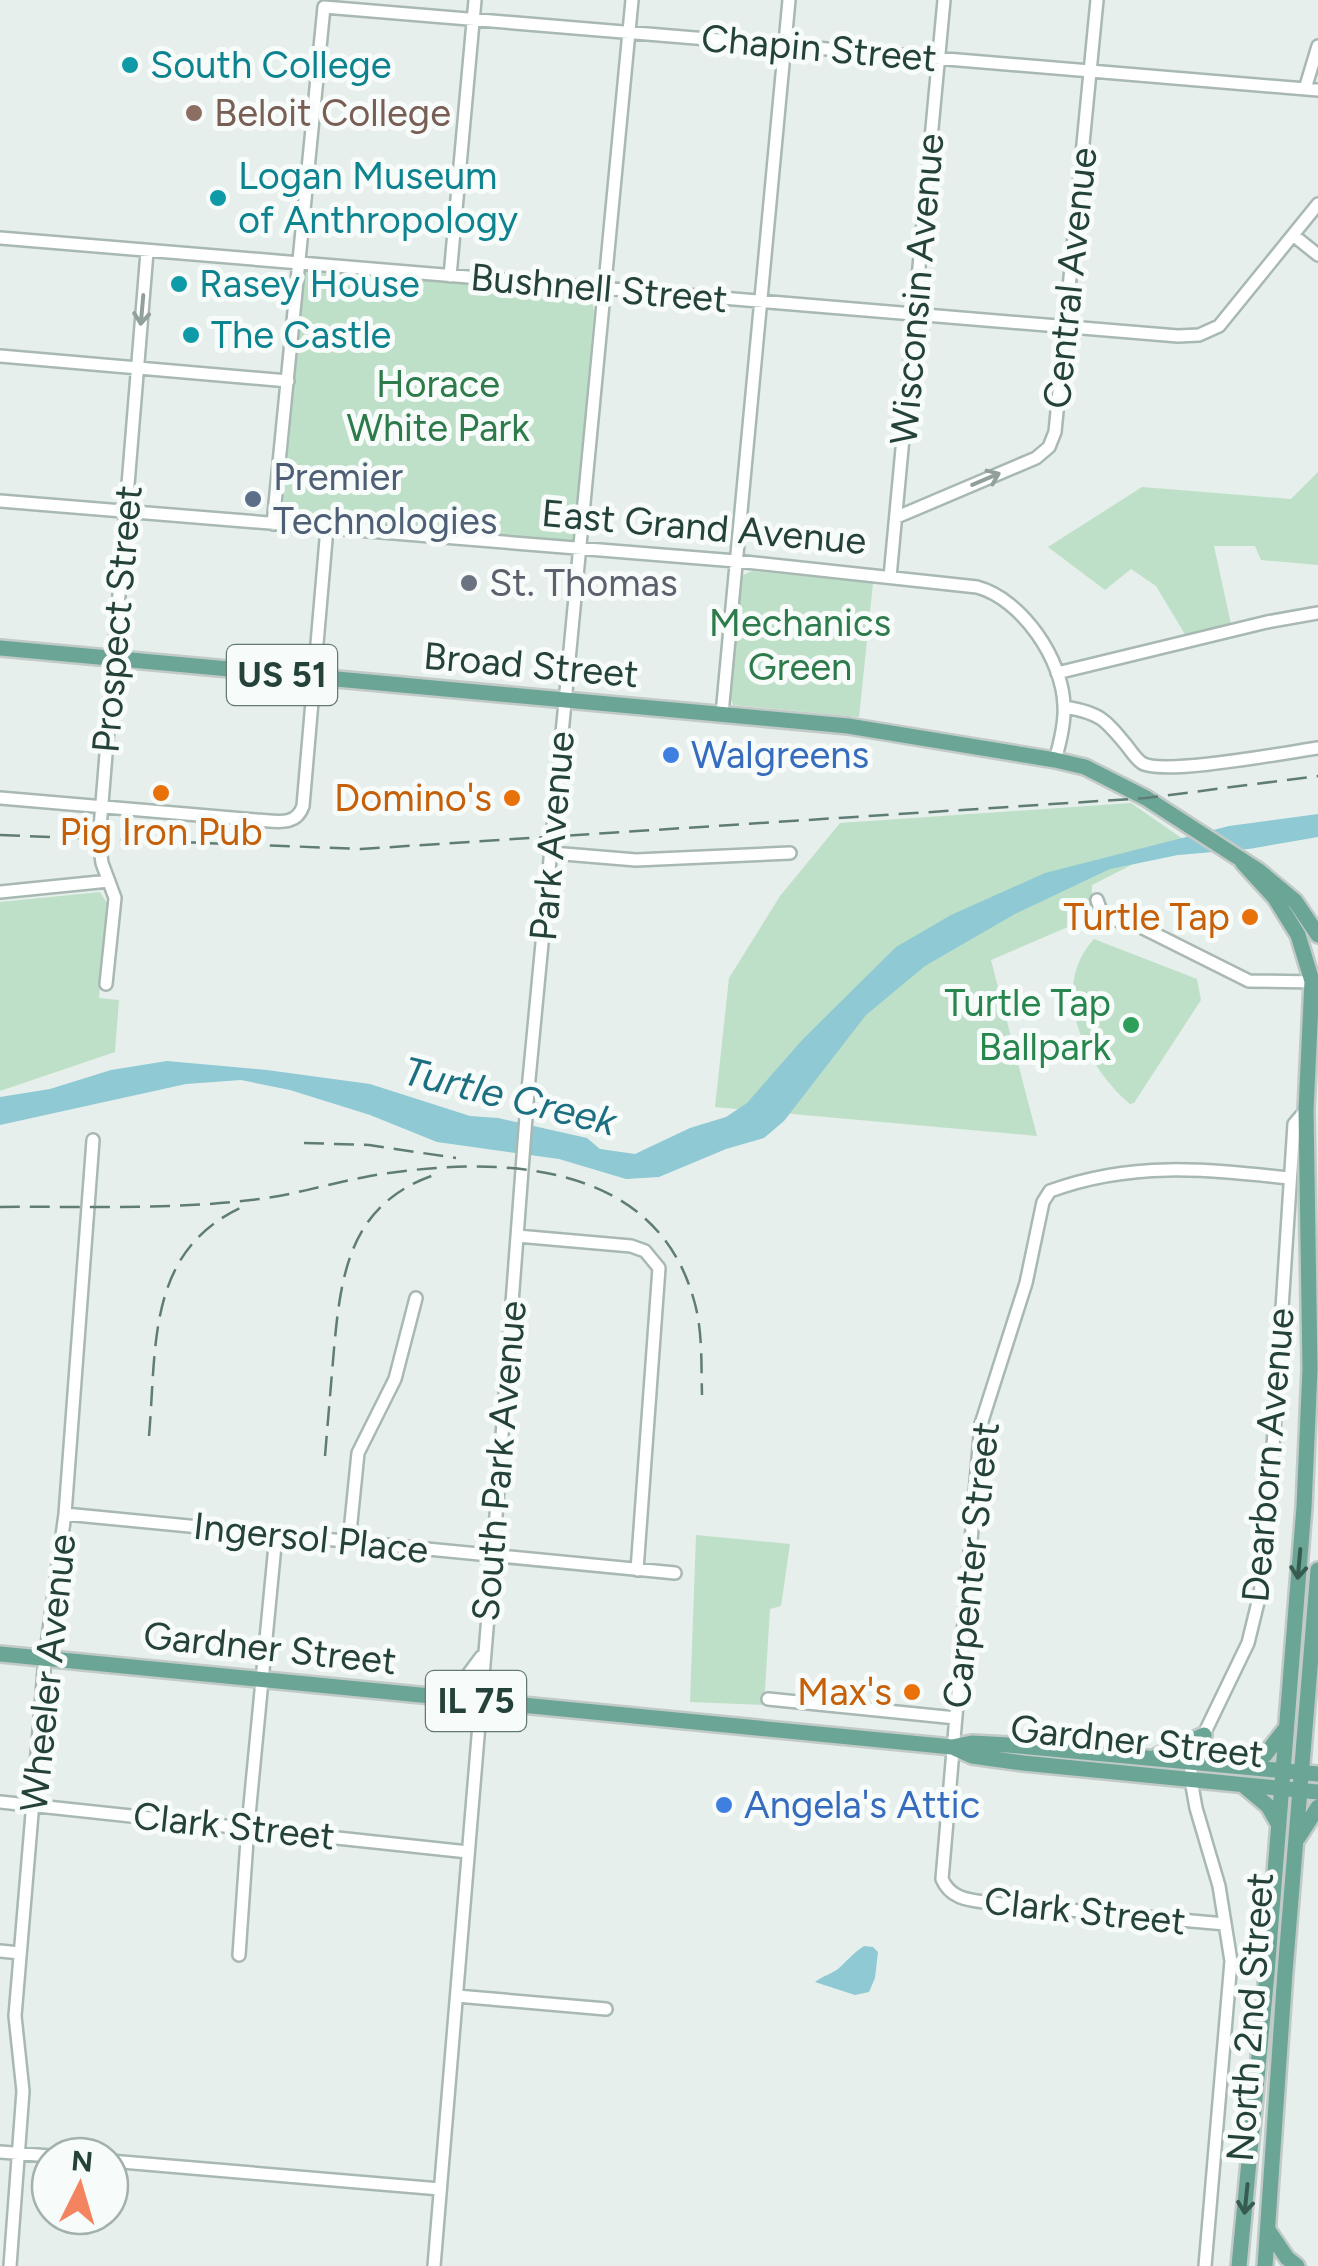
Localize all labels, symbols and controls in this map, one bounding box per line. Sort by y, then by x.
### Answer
street label: Chapin Street [699,15,939,81]
place label: South College [150,42,392,88]
marker: South College [119,54,141,76]
place label: Beloit College [214,90,451,136]
marker: Beloit College [183,102,205,124]
street label: Wisconsin Avenue [880,131,954,447]
street label: Central Avenue [1033,145,1107,411]
place label: Logan Museum of Anthropology [238,153,518,243]
marker: Logan Museum of Anthropology [207,187,229,209]
street label: Bushnell Street [469,254,729,322]
place label: Rasey House [199,261,420,307]
marker: Rasey House [168,273,190,295]
one-way arrow [132,293,151,325]
place label: The Castle [211,312,391,358]
marker: The Castle [180,324,202,346]
park label: Horace White Park [346,361,530,451]
place label: Premier Technologies [273,454,497,544]
one-way arrow [971,468,1001,486]
street label: Prospect Street [82,483,152,755]
marker: Premier Technologies [242,488,264,510]
street label: East Grand Avenue [540,490,868,564]
place label: St. Thomas [489,560,678,606]
marker: St. Thomas [458,572,480,594]
park label: Mechanics Green [709,600,891,690]
street label: Broad Street [422,633,640,697]
road number: US 51 [227,645,337,705]
street label: Park Avenue [520,729,584,943]
place label: Walgreens [691,732,869,778]
marker: Walgreens [660,744,682,766]
place label: Domino's [334,775,492,821]
marker: Pig Iron Pub [150,782,172,804]
marker: Domino's [501,787,523,809]
place label: Pig Iron Pub [59,809,263,855]
place label: Turtle Tap [1063,894,1230,940]
marker: Turtle Tap [1239,906,1261,928]
place label: Turtle Tap Ballpark [944,980,1112,1070]
marker: Turtle Tap Ballpark [1120,1014,1142,1036]
water label: Turtle Creek [398,1046,623,1146]
street label: South Park Avenue [462,1299,536,1623]
street label: Dearborn Avenue [1232,1306,1304,1604]
street label: Carpenter Street [933,1420,1009,1710]
street label: Ingersol Place [191,1503,431,1573]
street label: Wheeler Avenue [11,1532,85,1814]
one-way arrow [1290,1547,1309,1579]
street label: Gardner Street [141,1612,399,1684]
place label: Max's [797,1669,892,1715]
road number: IL 75 [426,1671,526,1731]
marker: Max's [901,1681,923,1703]
street label: Gardner Street [1008,1705,1266,1777]
place label: Angela's Attic [744,1782,980,1828]
street label: Clark Street [131,1793,337,1859]
marker: Angela's Attic [713,1794,735,1816]
street label: North 2nd Street [1217,1871,1283,2163]
street label: Clark Street [982,1878,1188,1944]
north arrow [30,2136,130,2236]
text: N [70,2143,94,2179]
one-way arrow [1236,2183,1255,2215]

